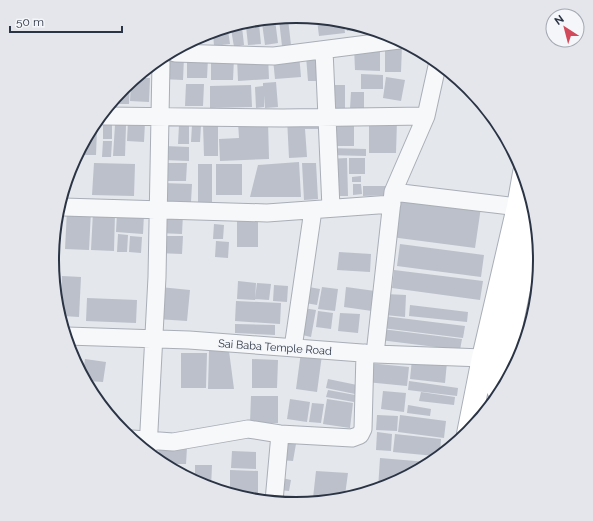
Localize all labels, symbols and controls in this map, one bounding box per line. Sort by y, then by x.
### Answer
scale bar [10,8,122,34]
north arrow [545,8,585,48]
text: N [552,13,567,28]
text: 50 m [16,15,44,29]
street label: Sai Baba Temple Road [218,337,332,358]

